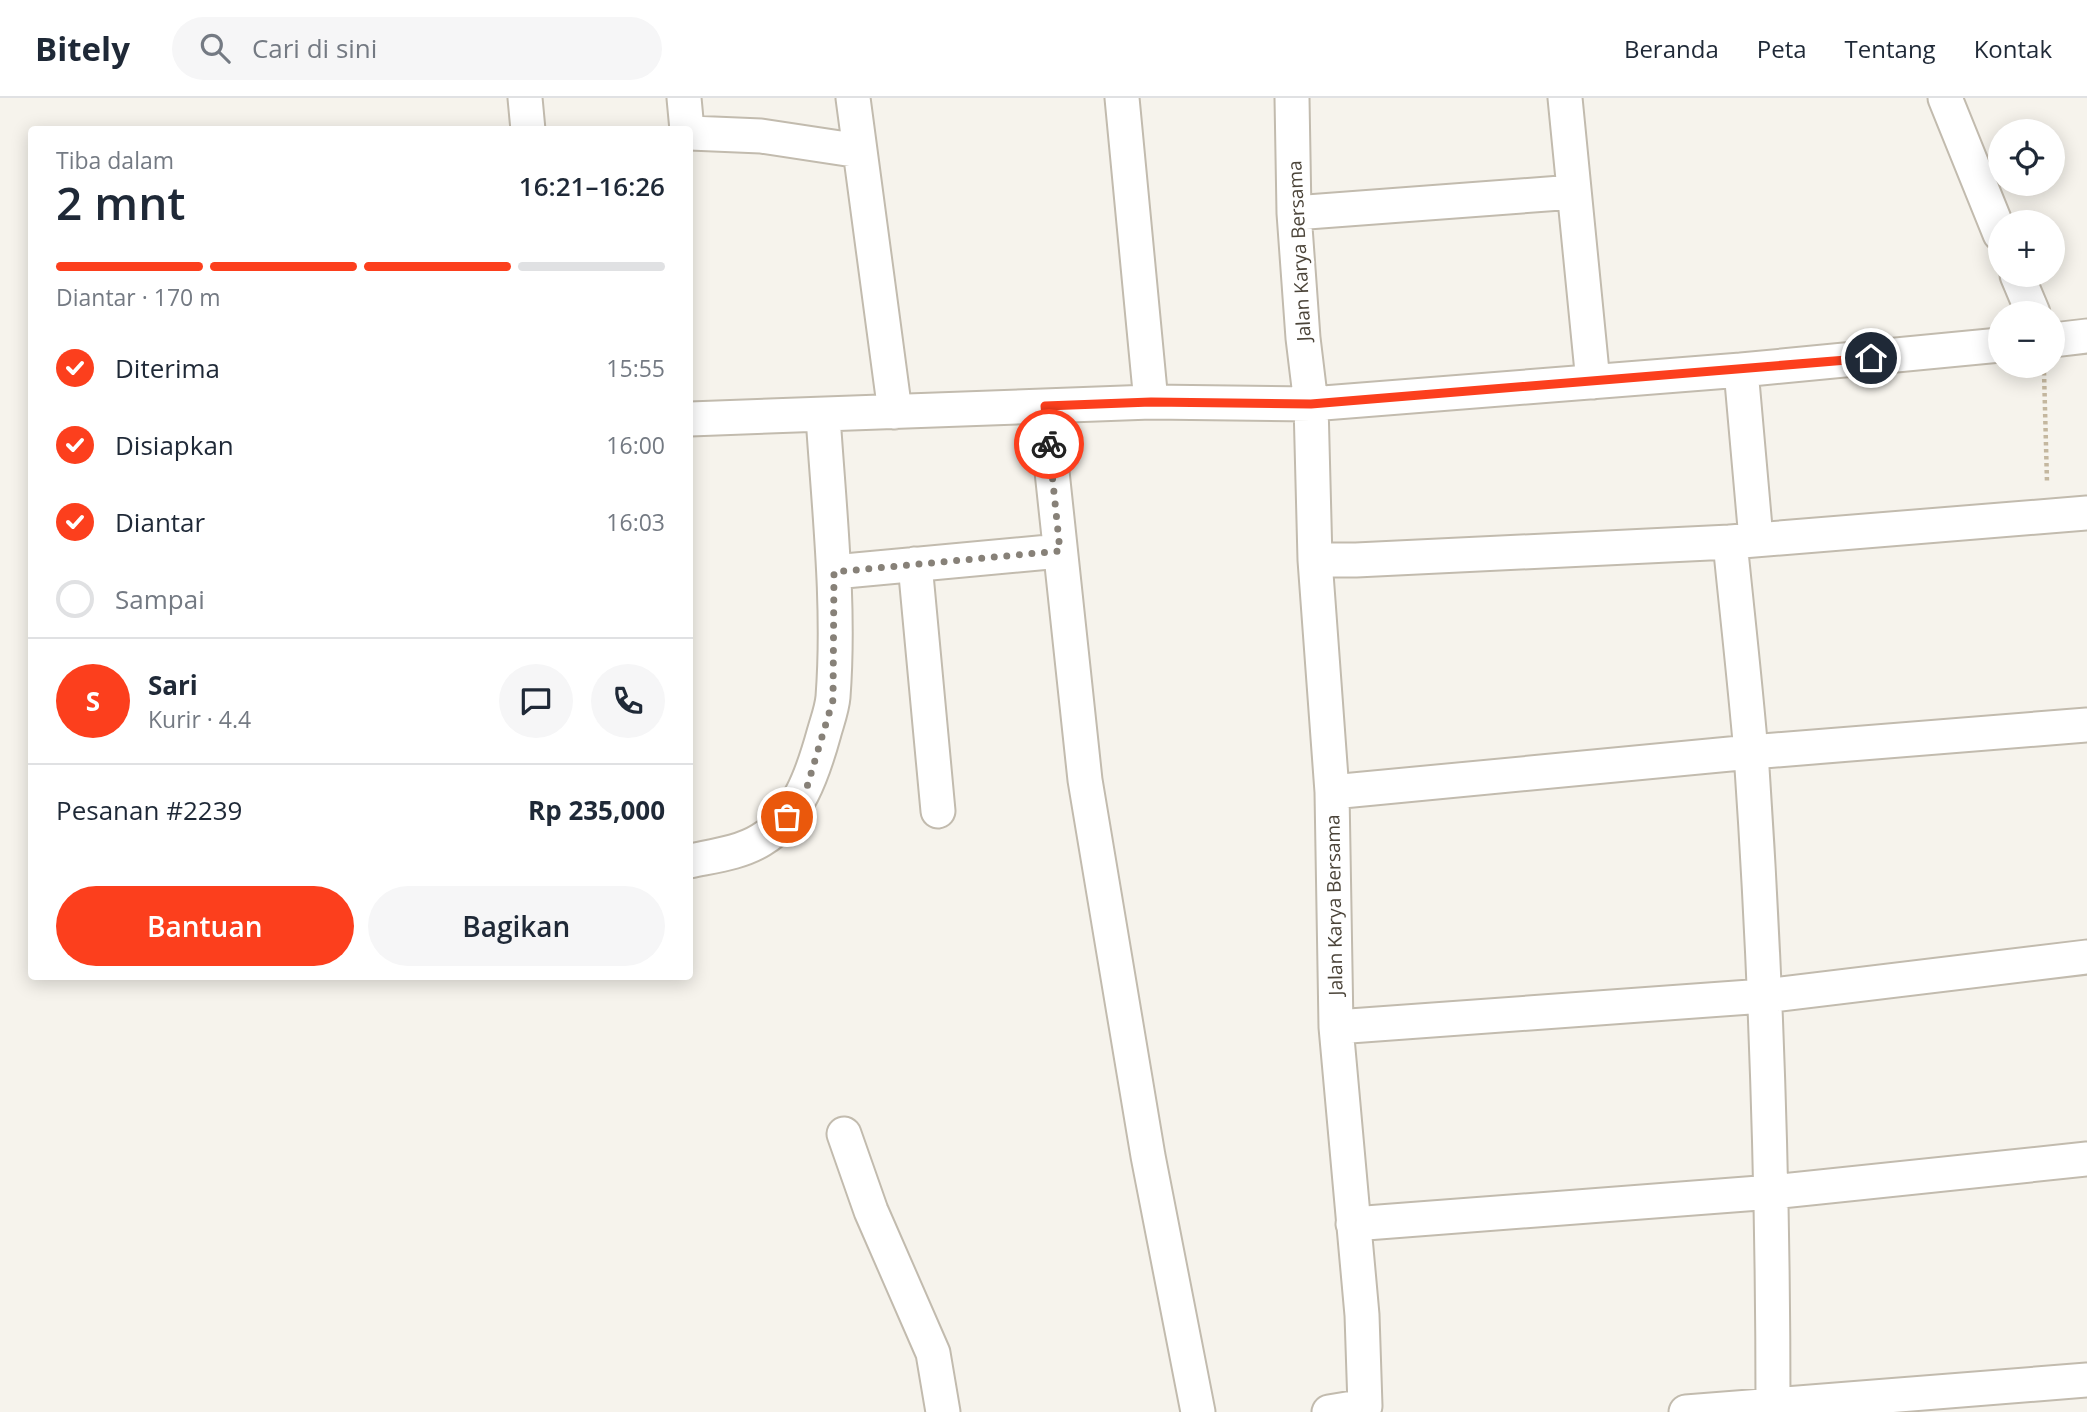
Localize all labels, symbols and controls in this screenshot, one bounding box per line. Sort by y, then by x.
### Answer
search box [172,17,662,80]
text: Bitely [35,26,130,71]
icon: search [196,29,234,67]
text: Cari di sini [252,30,377,66]
text: Beranda [1624,32,1719,65]
text: Peta [1757,32,1807,65]
text: Tentang [1845,32,1936,65]
text: Kontak [1974,32,2052,65]
map controls [1988,119,2065,378]
button: locate [1988,119,2065,196]
text: Tiba dalam [56,144,174,176]
street label: Jalan Karya Bersama [1281,160,1317,344]
text: 16:21–16:26 [519,168,665,204]
text: 2 mnt [56,171,186,233]
button: + [1988,210,2065,287]
text: Diantar · 170 m [56,281,220,313]
button: − [1988,301,2065,378]
pin [1841,328,1901,388]
icon: home [1852,339,1890,377]
icon: check [56,349,94,387]
text: Diterima [115,350,220,386]
text: 15:55 [606,352,665,384]
courier [1014,409,1084,479]
icon: bike [1030,425,1068,463]
icon: check [56,426,94,464]
text: Disiapkan [115,427,234,463]
text: 16:00 [606,429,665,461]
icon: check [56,503,94,541]
text: Diantar [115,504,205,540]
text: 16:03 [606,506,665,538]
text: Sampai [115,581,205,617]
button: chat [499,664,573,738]
button: phone [591,664,665,738]
text: Sari [148,667,198,703]
text: S [86,683,100,719]
text: Kurir · 4.4 [148,703,251,735]
pin [757,787,817,847]
text: Pesanan #2239 [56,792,242,828]
text: Rp 235,000 [528,792,665,828]
icon: bag [768,798,806,836]
street label: Jalan Karya Bersama [1319,814,1349,998]
button: Bantuan [56,886,354,966]
button: Bagikan [368,886,665,966]

